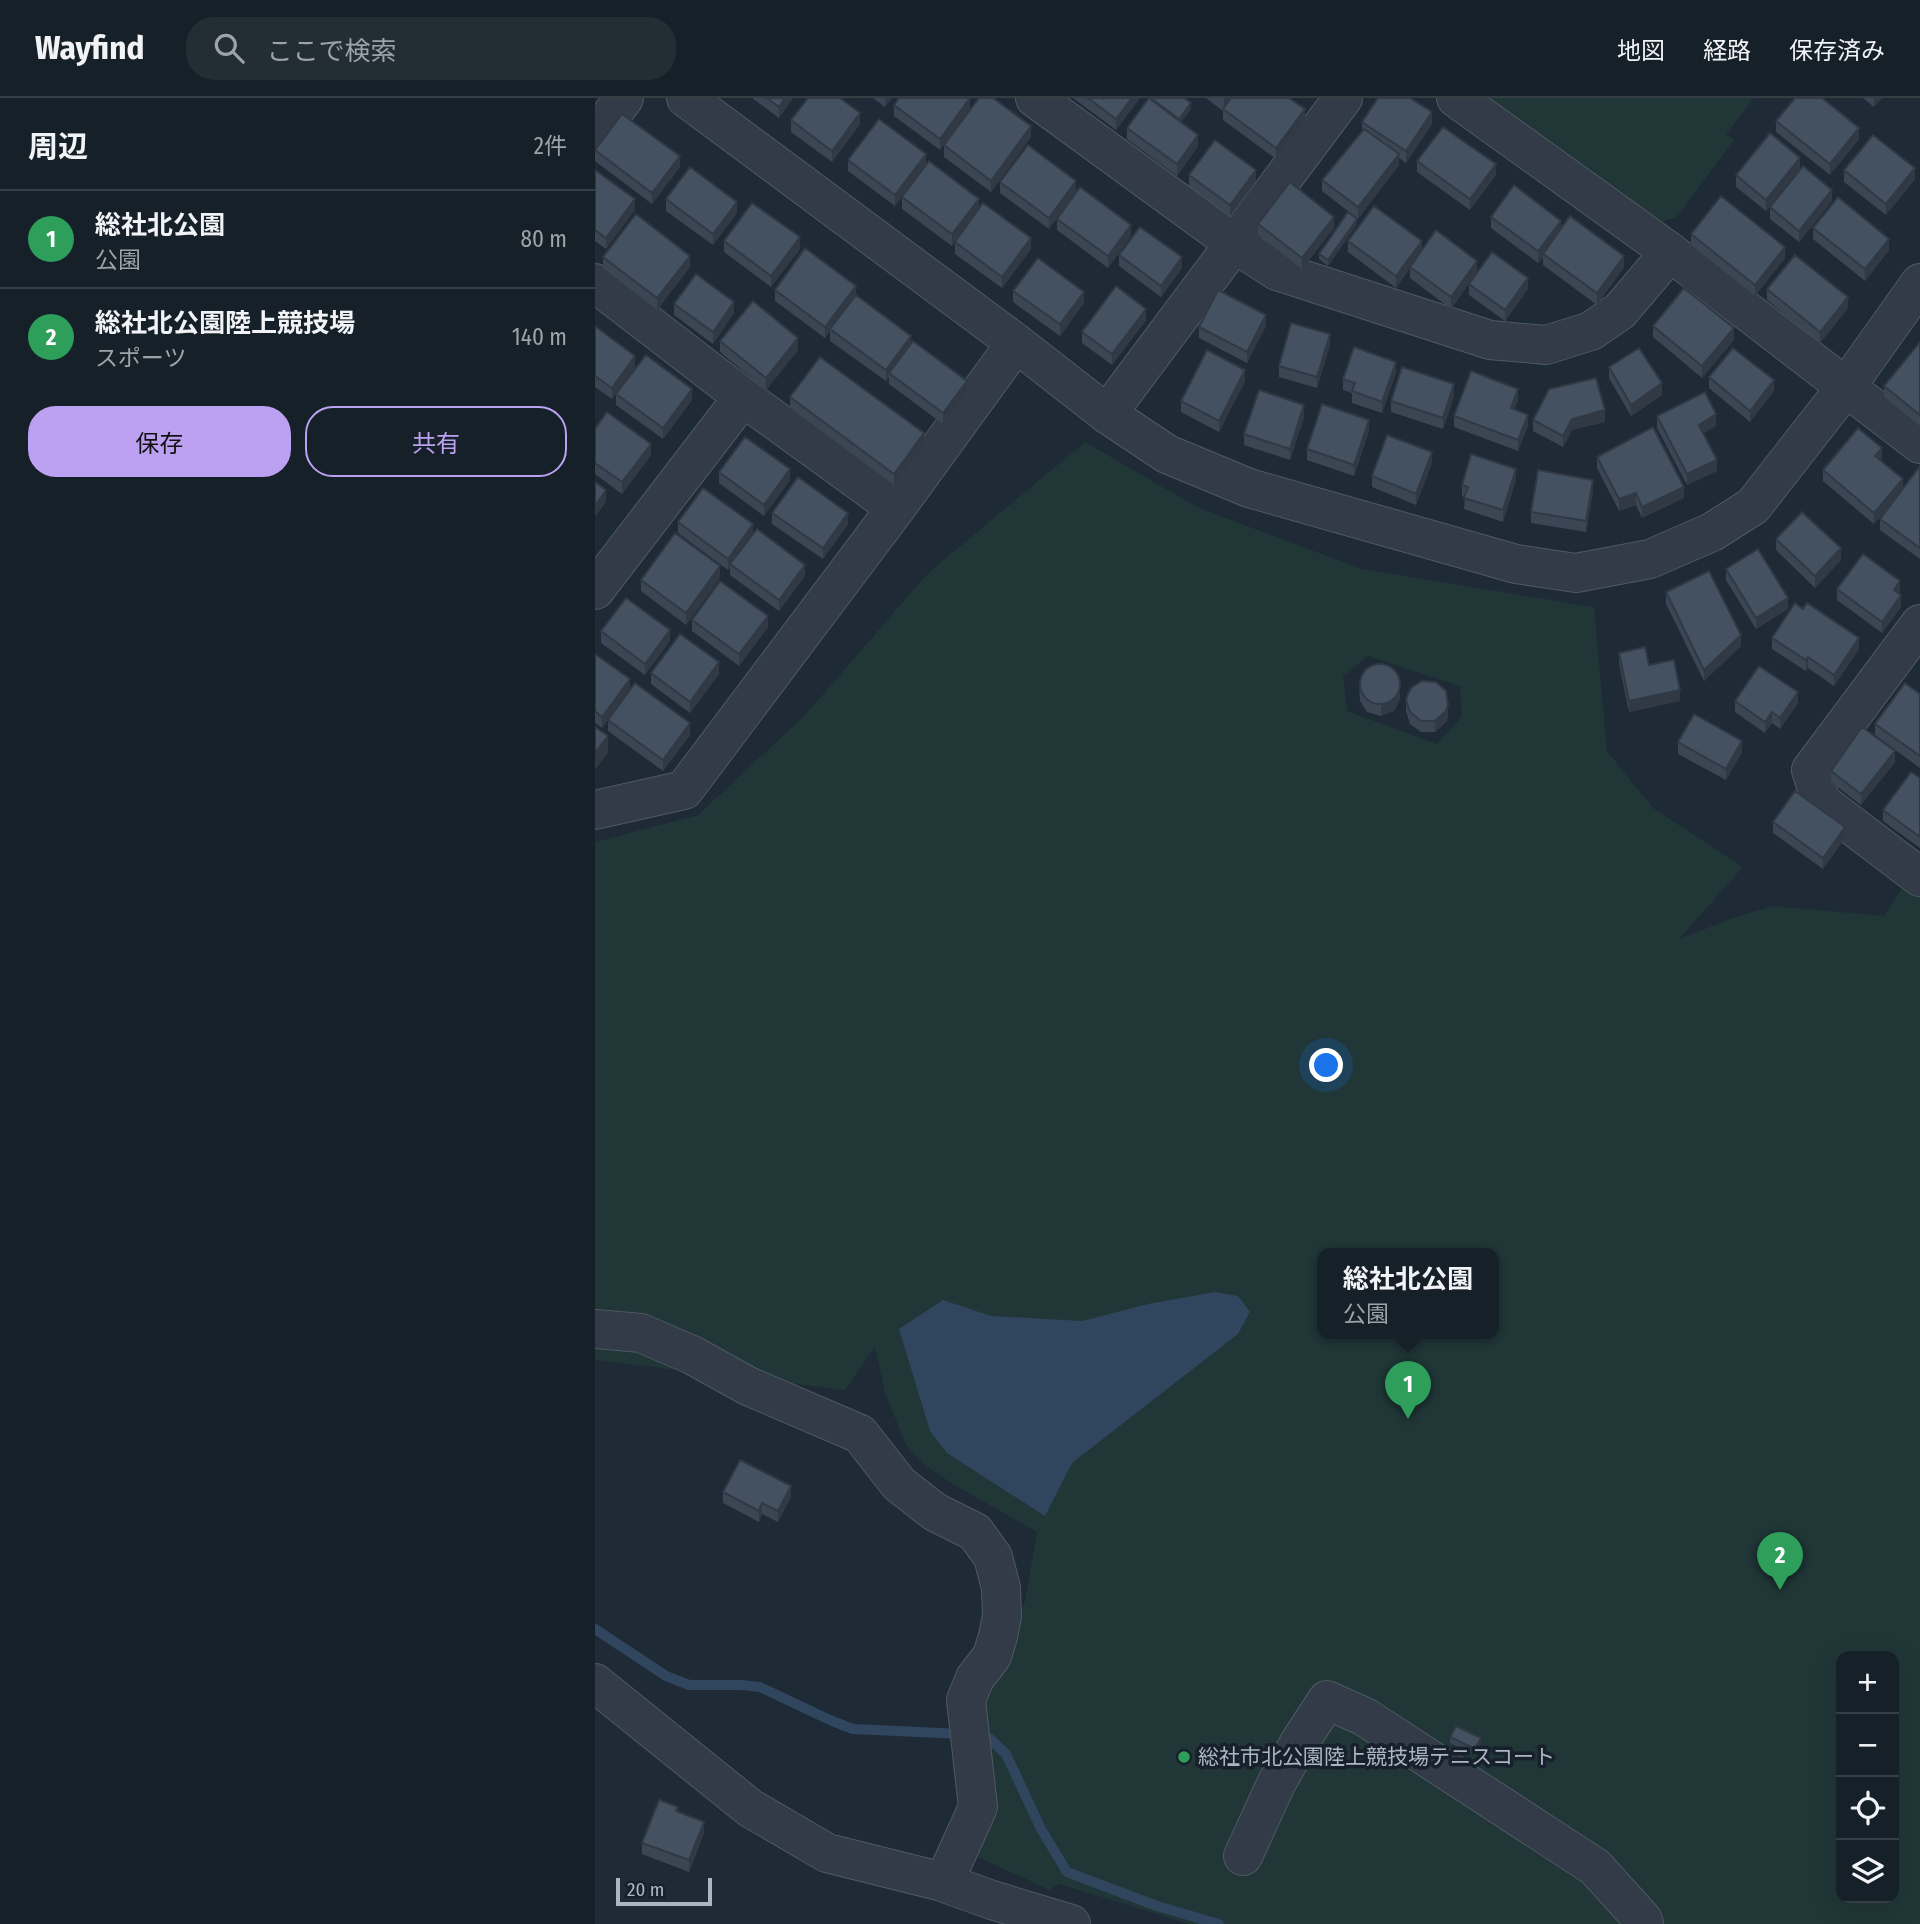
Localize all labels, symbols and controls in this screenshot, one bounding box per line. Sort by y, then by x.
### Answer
search box [186,17,676,80]
text: Wayfind [35,28,144,68]
icon: search [210,29,248,67]
text: ここで検索 [266,36,396,67]
text: 地図 [1617,37,1665,65]
text: 経路 [1703,37,1751,65]
text: 保存済み [1789,37,1885,65]
text: 周辺 [28,129,88,165]
text: 2件 [534,132,567,160]
text: 総社北公園 [95,210,225,241]
text: 1 [46,225,56,253]
text: 80 m [520,225,567,253]
text: 公園 [95,246,141,274]
text: 総社北公園陸上競技場 [95,308,355,339]
text: 2 [46,323,56,351]
text: 140 m [512,323,567,351]
text: スポーツ [95,344,187,372]
button: 保存 [28,406,291,477]
button: 共有 [305,406,567,477]
your location [1309,1048,1343,1082]
popup [1317,1248,1499,1339]
text: 総社北公園 [1343,1264,1473,1295]
text: 公園 [1343,1300,1389,1328]
pin: 1 [1385,1361,1431,1419]
pin: 2 [1757,1532,1803,1590]
map controls [1836,1651,1899,1903]
button: + [1836,1651,1899,1714]
button: − [1836,1714,1899,1777]
place label: 総社市北公園陸上競技場テニスコート [1198,1744,1555,1770]
marker: 総社市北公園陸上競技場テニスコート [1176,1749,1192,1765]
button: locate [1836,1777,1899,1840]
button: layers [1836,1840,1899,1903]
scale bar [616,1875,712,1907]
text: 20 m [627,1878,664,1901]

